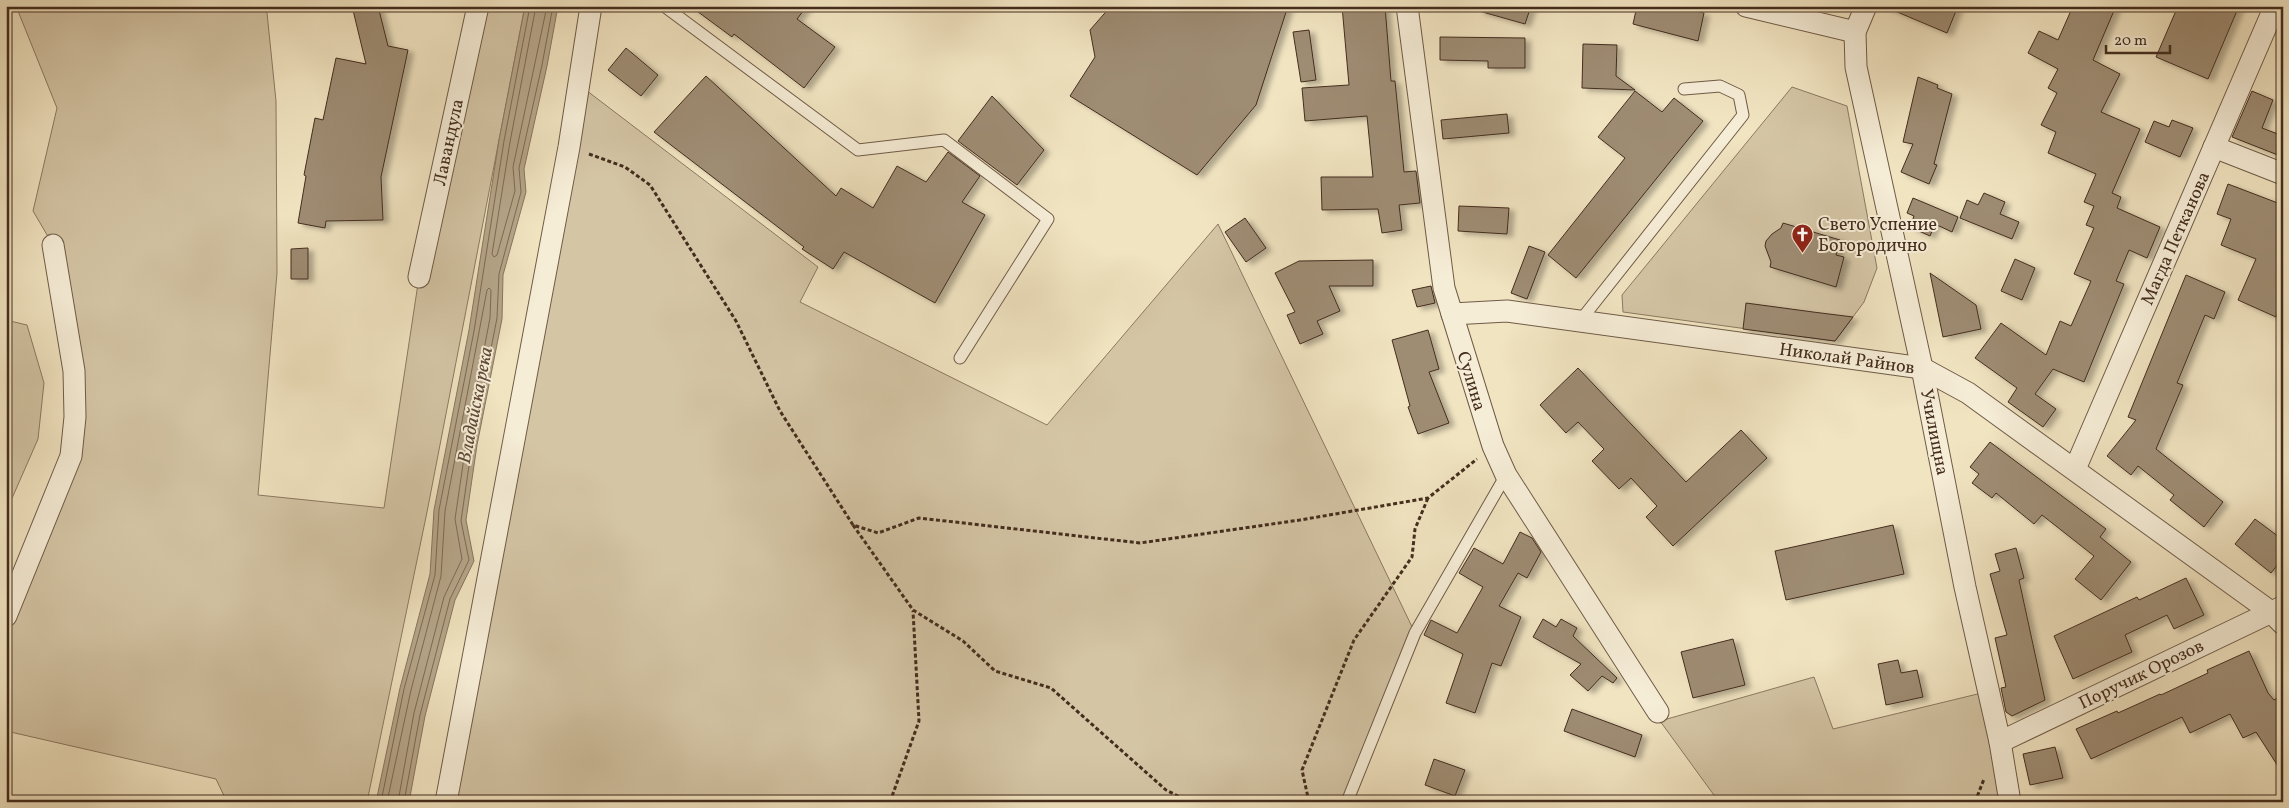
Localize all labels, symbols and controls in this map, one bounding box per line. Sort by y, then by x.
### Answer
scale bar [2106,22,2170,54]
text: 20 m [2114,31,2147,52]
street label: Лавандула [428,97,471,188]
street label: Магда Петканова [2136,168,2217,309]
place label: Свето Успение Богородично [1818,213,1937,259]
church icon: Свето Успение Богородично [1790,222,1814,253]
street label: Николай Райнов [1777,338,1916,381]
water label: Владайска река [452,345,500,466]
street label: Сулина [1450,349,1491,414]
street label: Училищна [1913,387,1954,478]
street label: Поручик Орозов [2075,634,2208,716]

